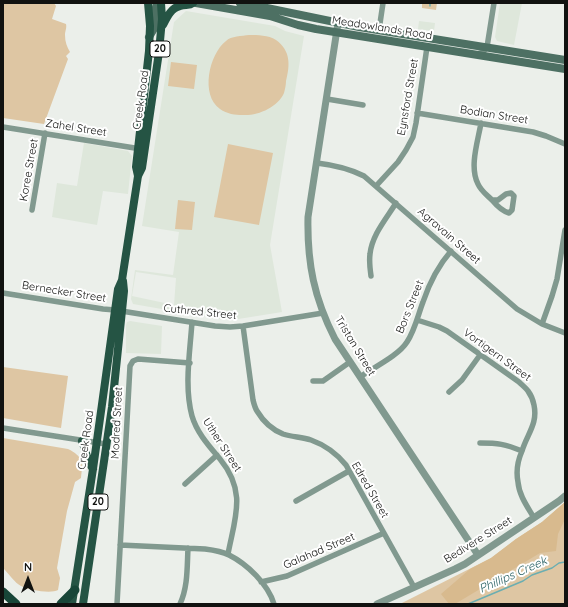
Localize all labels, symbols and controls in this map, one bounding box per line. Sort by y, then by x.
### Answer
street label: Meadowlands Road [331,14,433,42]
road number: 20 [150,41,170,57]
street label: Eynsford Street [395,58,421,136]
street label: Creek Road [130,69,152,131]
street label: Bodian Street [459,103,529,127]
street label: Zahel Street [44,117,108,139]
street label: Koree Street [17,138,41,202]
street label: Agravain Street [415,205,483,267]
street label: Bors Street [393,278,427,336]
street label: Bernecker Street [21,279,107,305]
street label: Cuthred Street [163,302,237,322]
street label: Tristan Street [332,314,378,378]
street label: Vortigern Street [461,326,533,384]
street label: Modred Street [109,387,125,459]
street label: Creek Road [75,409,97,471]
street label: Uther Street [200,416,244,474]
street label: Edred Street [349,460,391,520]
road number: 20 [88,494,108,510]
street label: Bedivere Street [442,514,514,566]
street label: Galahad Street [281,530,357,572]
water label: Phillips Creek [477,554,549,596]
north arrow [8,559,48,599]
text: N [24,560,32,574]

